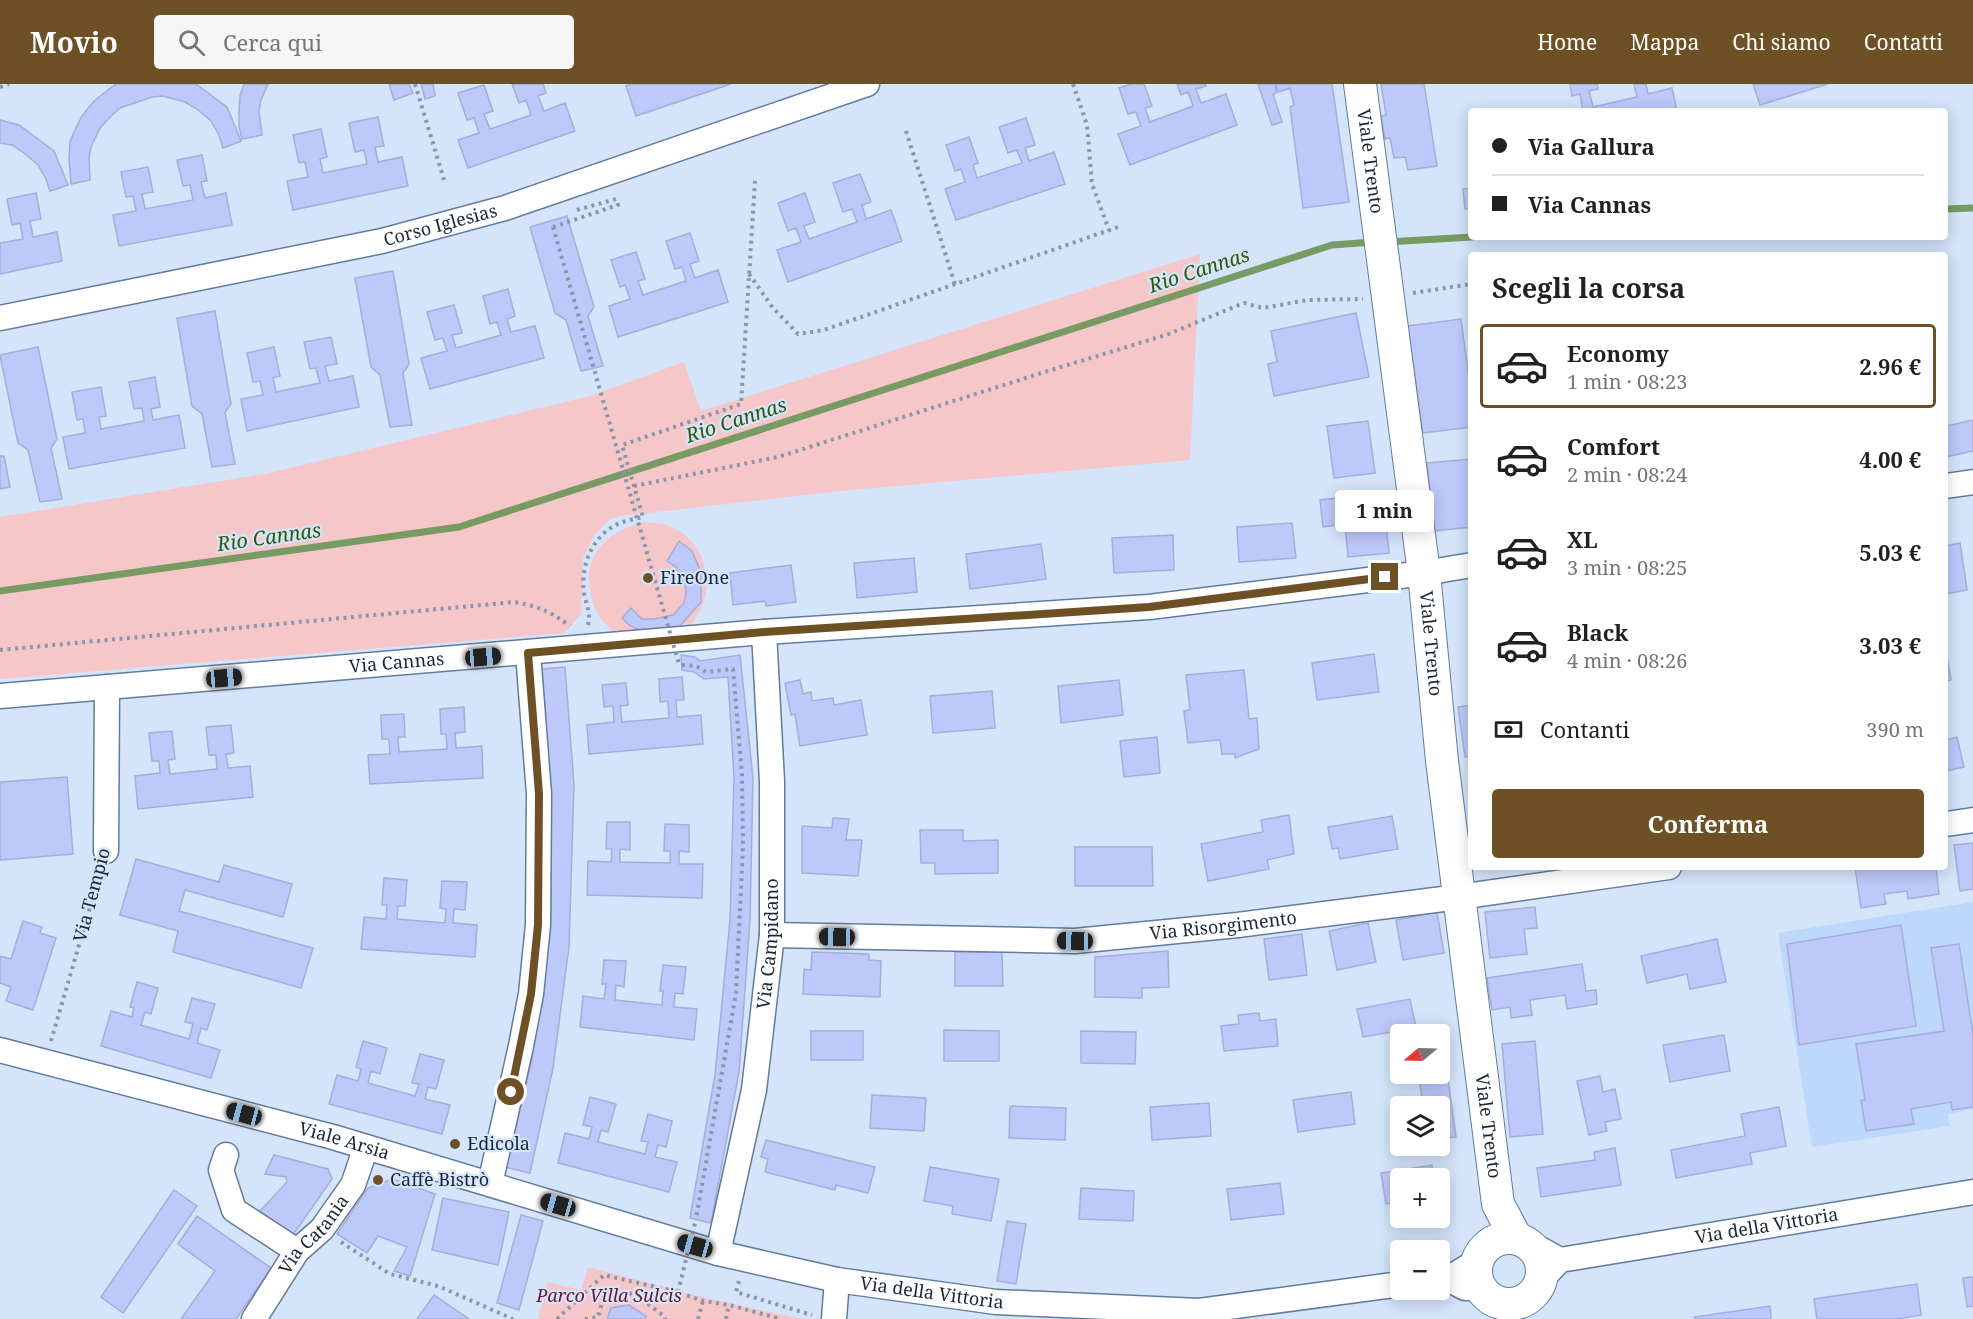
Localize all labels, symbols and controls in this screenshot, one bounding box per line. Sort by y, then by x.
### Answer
search box [154,15,574,69]
text: Movio [30,23,118,61]
icon: search [175,26,208,59]
text: Cerca qui [223,27,322,57]
text: Home [1537,28,1597,56]
text: Mappa [1630,28,1699,56]
text: Chi siamo [1732,28,1831,56]
text: Contatti [1864,28,1943,56]
street label: Viale Trento [1352,107,1390,215]
text: Via Gallura [1528,131,1655,161]
text: Via Cannas [1528,189,1651,219]
street label: Corso Iglesias [380,198,500,251]
water label: Rio Cannas [1144,240,1253,299]
text: Scegli la corsa [1492,269,1685,306]
text: Economy [1567,338,1669,368]
icon: car [1495,339,1549,393]
text: 2.96 € [1859,351,1921,381]
text: 1 min · 08:23 [1567,368,1687,395]
water label: Rio Cannas [681,390,790,449]
text: Comfort [1567,431,1660,461]
icon: car [1495,432,1549,486]
text: 4.00 € [1859,444,1921,474]
text: 2 min · 08:24 [1567,461,1687,488]
callout: 1 min [1336,490,1434,532]
text: 1 min [1356,497,1413,524]
water label: Rio Cannas [214,516,323,557]
text: XL [1567,524,1598,554]
icon: car [1495,525,1549,579]
text: 5.03 € [1859,537,1921,567]
text: 3 min · 08:25 [1567,554,1687,581]
route end [1371,563,1398,590]
place label: FireOne [660,565,729,589]
marker: FireOne [641,571,655,585]
street label: Viale Trento [1415,590,1449,697]
text: Black [1567,617,1628,647]
icon: car [1495,618,1549,672]
text: 3.03 € [1859,630,1921,660]
street label: Via Cannas [348,646,445,678]
car [464,646,502,668]
text: 4 min · 08:26 [1567,647,1687,674]
car [205,667,243,689]
icon: cash [1492,713,1525,746]
text: Contanti [1540,714,1630,744]
text: 390 m [1866,716,1924,743]
button: Conferma [1492,789,1924,858]
street label: Via Tempio [67,845,115,945]
street label: Via Campidano [750,878,783,1010]
street label: Via Risorgimento [1148,905,1298,945]
car [819,928,855,946]
car [1057,932,1093,950]
north arrow [1390,1024,1450,1084]
map controls [1390,1024,1450,1300]
street label: Viale Trento [1471,1072,1508,1180]
route start [497,1078,524,1105]
button: layers [1390,1096,1450,1156]
car [224,1101,264,1127]
street label: Viale Arsia [297,1116,393,1164]
place label: Edicola [467,1131,530,1155]
marker: Edicola [448,1137,462,1151]
place label: Caffè Bistrò [390,1167,489,1191]
button: + [1390,1168,1450,1228]
marker: Caffè Bistrò [371,1173,385,1187]
street label: Via Catania [272,1189,354,1278]
car [538,1191,578,1219]
street label: Via della Vittoria [1693,1201,1840,1249]
car [675,1232,715,1260]
button: − [1390,1240,1450,1300]
street label: Via della Vittoria [859,1270,1004,1313]
park label: Parco Villa Sulcis [535,1283,682,1307]

